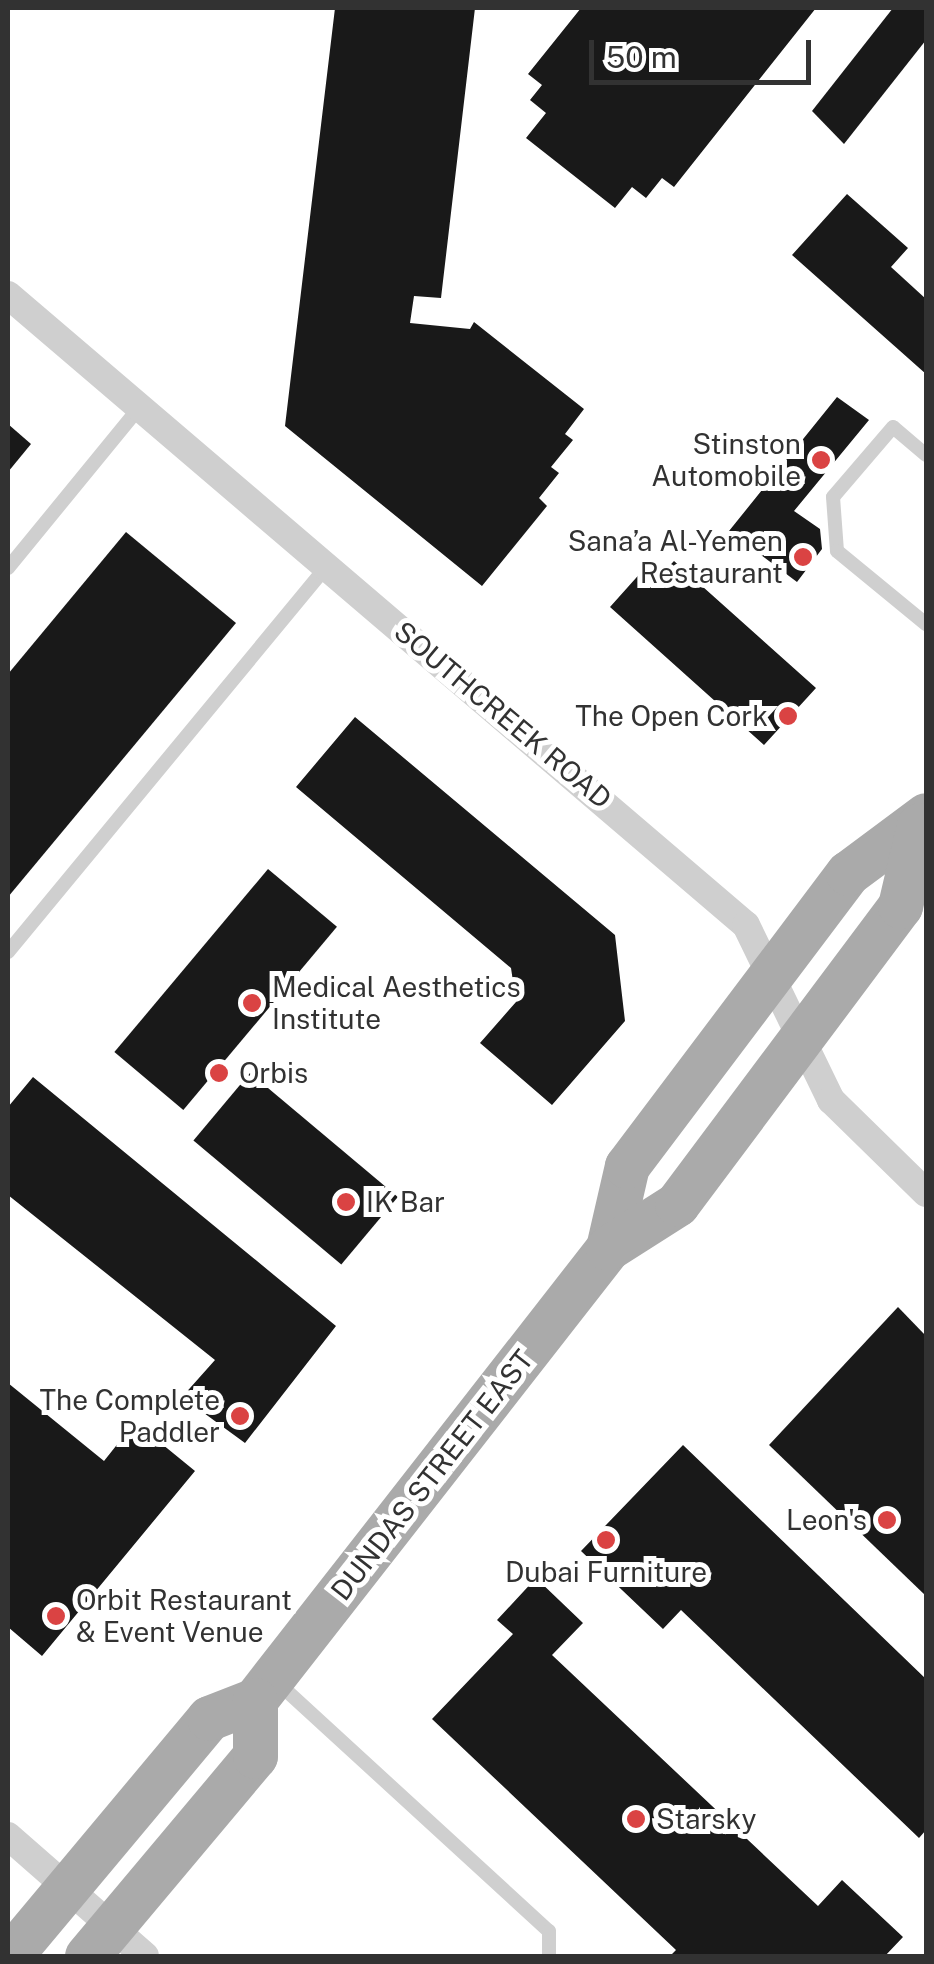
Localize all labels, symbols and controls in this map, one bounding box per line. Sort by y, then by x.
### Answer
scale bar [594,20,816,82]
text: 50 m [606,39,677,75]
place label: Stinston Automobile [651,427,801,493]
marker: Stinston Automobile [810,449,832,471]
place label: Sana’a Al-Yemen Restaurant [568,524,783,590]
marker: Sana’a Al-Yemen Restaurant [792,546,814,568]
street label: SOUTHCREEK ROAD [388,614,618,816]
place label: The Open Cork [575,699,768,733]
marker: The Open Cork [777,705,799,727]
place label: Medical Aesthetics Institute [272,970,521,1036]
marker: Medical Aesthetics Institute [241,992,263,1014]
place label: Orbis [239,1056,308,1090]
marker: Orbis [208,1062,230,1084]
place label: IK Bar [366,1185,445,1219]
marker: IK Bar [335,1191,357,1213]
street label: DUNDAS STREET EAST [324,1343,540,1607]
place label: The Complete Paddler [39,1383,220,1449]
marker: The Complete Paddler [229,1405,251,1427]
place label: Leon's [786,1503,867,1537]
marker: Leon's [876,1509,898,1531]
marker: Dubai Furniture [595,1529,617,1551]
place label: Dubai Furniture [505,1555,707,1589]
place label: Orbit Restaurant & Event Venue [76,1583,292,1649]
marker: Orbit Restaurant & Event Venue [45,1605,67,1627]
place label: Starsky [656,1802,757,1836]
marker: Starsky [625,1808,647,1830]

